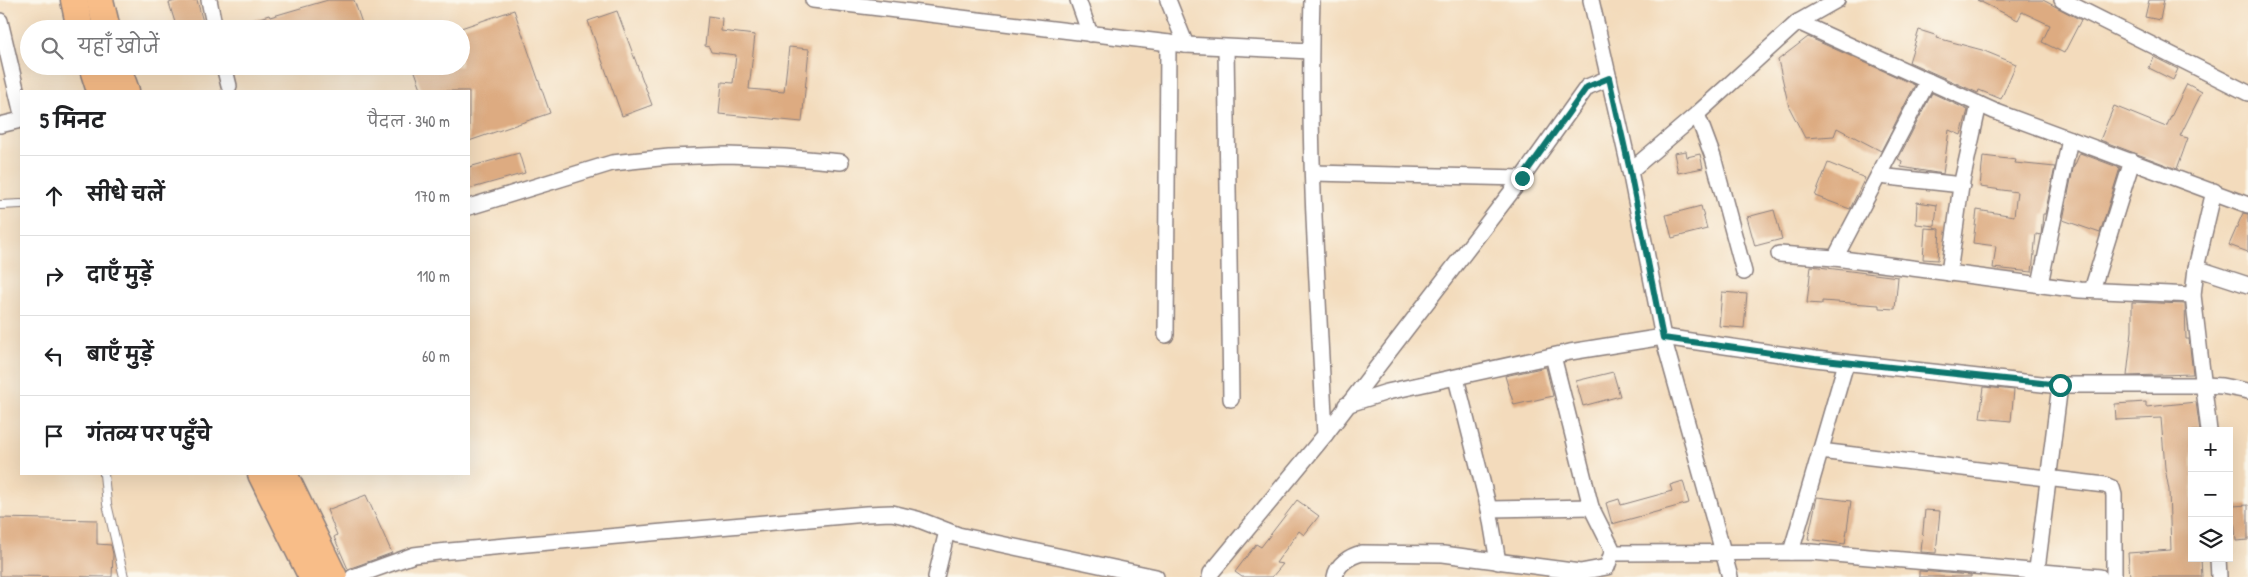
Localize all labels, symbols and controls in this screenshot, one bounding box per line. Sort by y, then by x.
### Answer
search box [20,20,470,75]
text: यहाँ खोजें [78,33,159,59]
icon: search [38,34,66,62]
text: 5 मिनट [40,106,105,135]
text: पैदल · 340 m [368,110,450,132]
route end [1511,167,1534,190]
text: सीधे चलें [87,181,164,207]
icon: ahead [40,182,68,210]
text: 170 m [415,185,450,207]
text: दाएँ मुड़ें [87,261,153,287]
icon: right [40,262,68,290]
text: 110 m [417,265,450,287]
text: बाएँ मुड़ें [87,341,153,367]
icon: left [40,342,68,370]
text: 60 m [422,345,450,367]
route start [2049,374,2072,397]
text: गंतव्य पर पहुँचे [87,421,211,447]
icon: arrive [40,422,68,450]
map controls [2188,427,2233,562]
button: + [2188,427,2233,472]
button: − [2188,472,2233,517]
button: layers [2188,517,2233,562]

